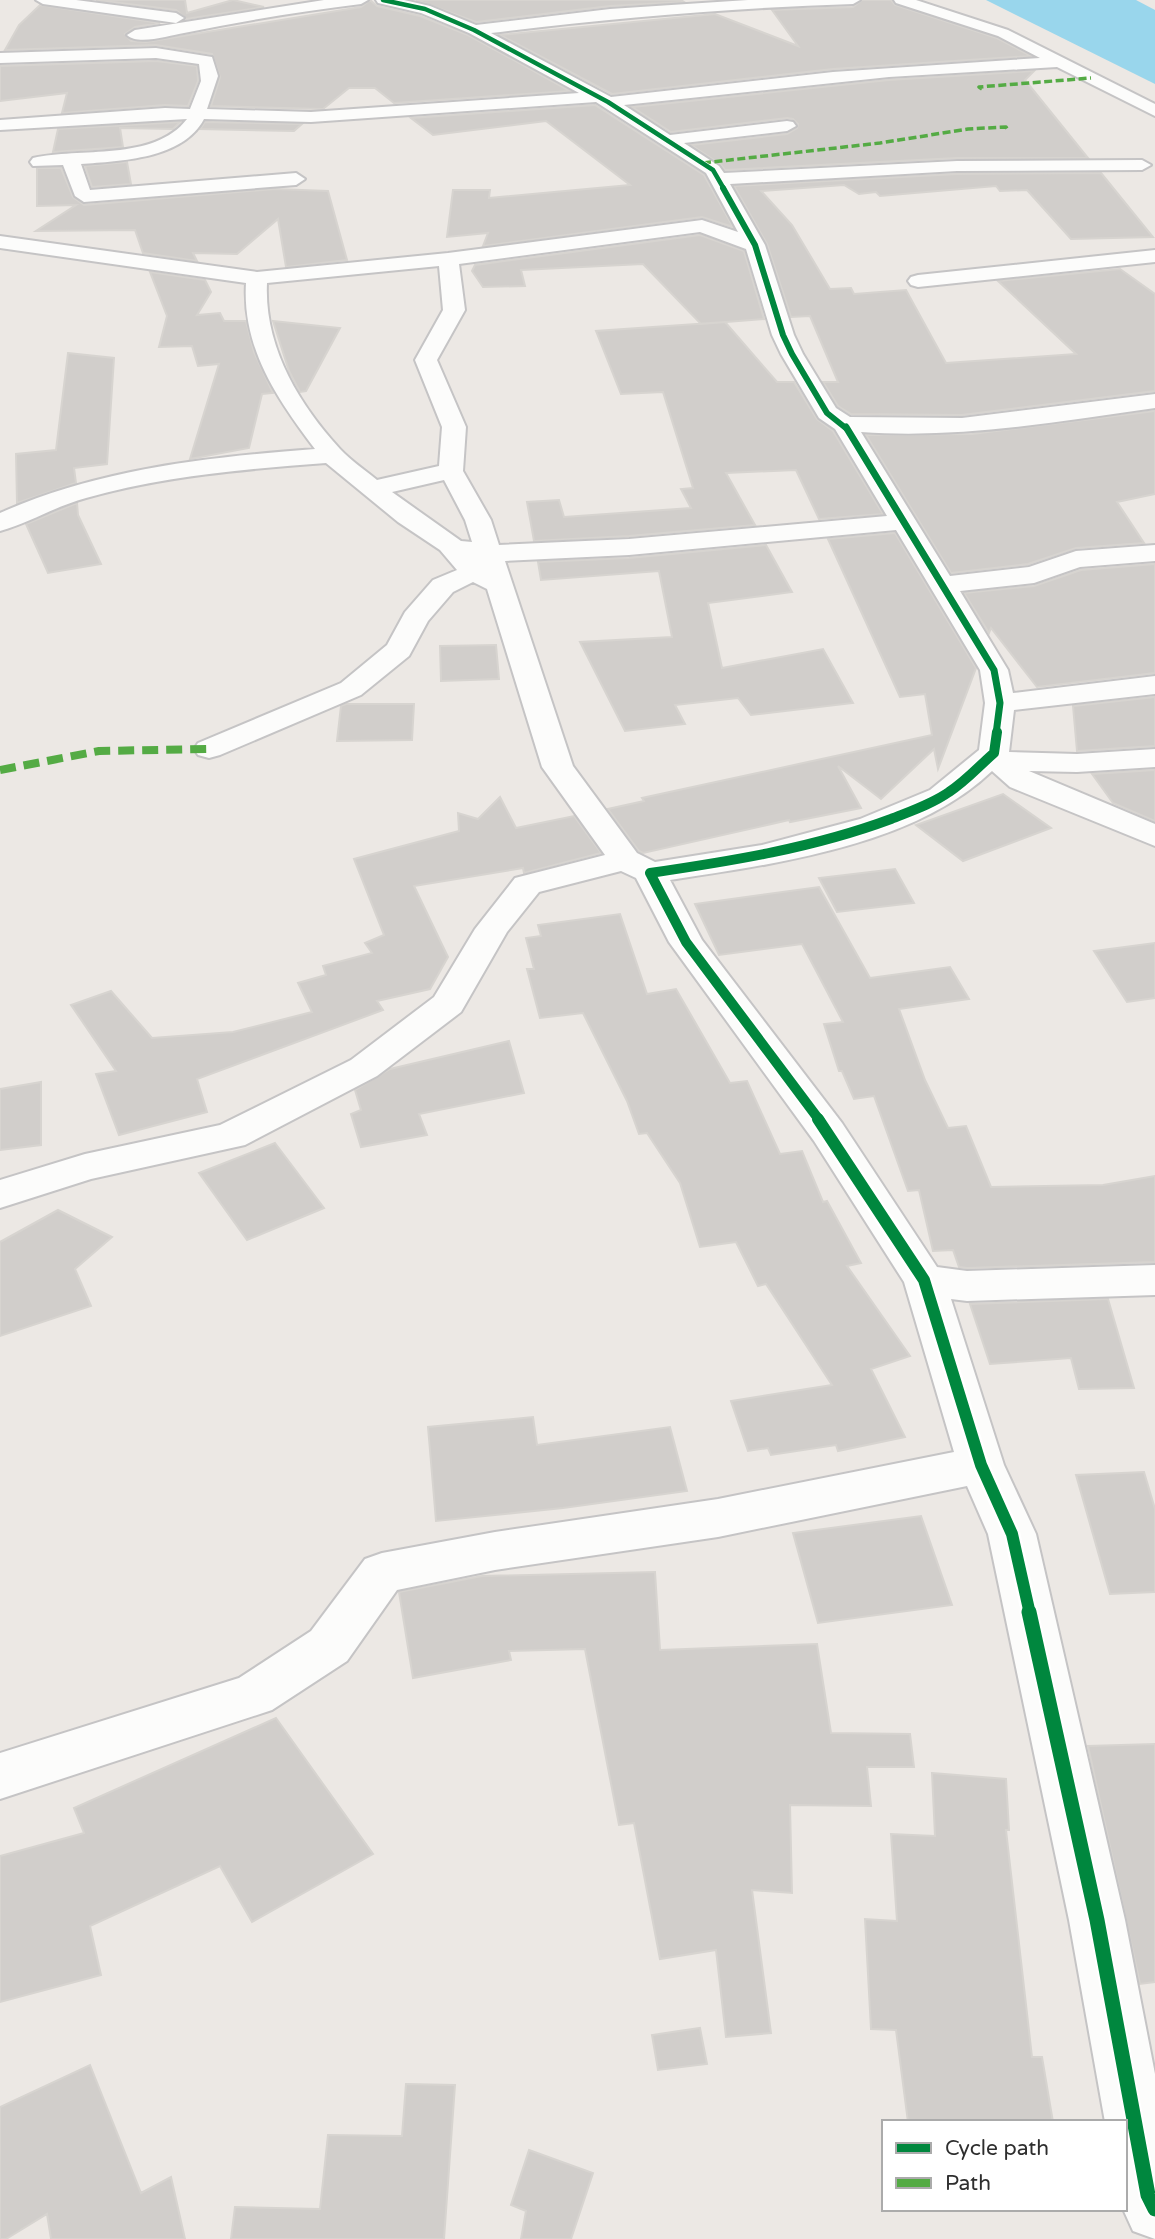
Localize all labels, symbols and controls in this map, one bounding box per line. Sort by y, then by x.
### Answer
legend [882,2120,1127,2211]
text: Cycle path [945,2136,1049,2161]
text: Path [945,2171,991,2196]

